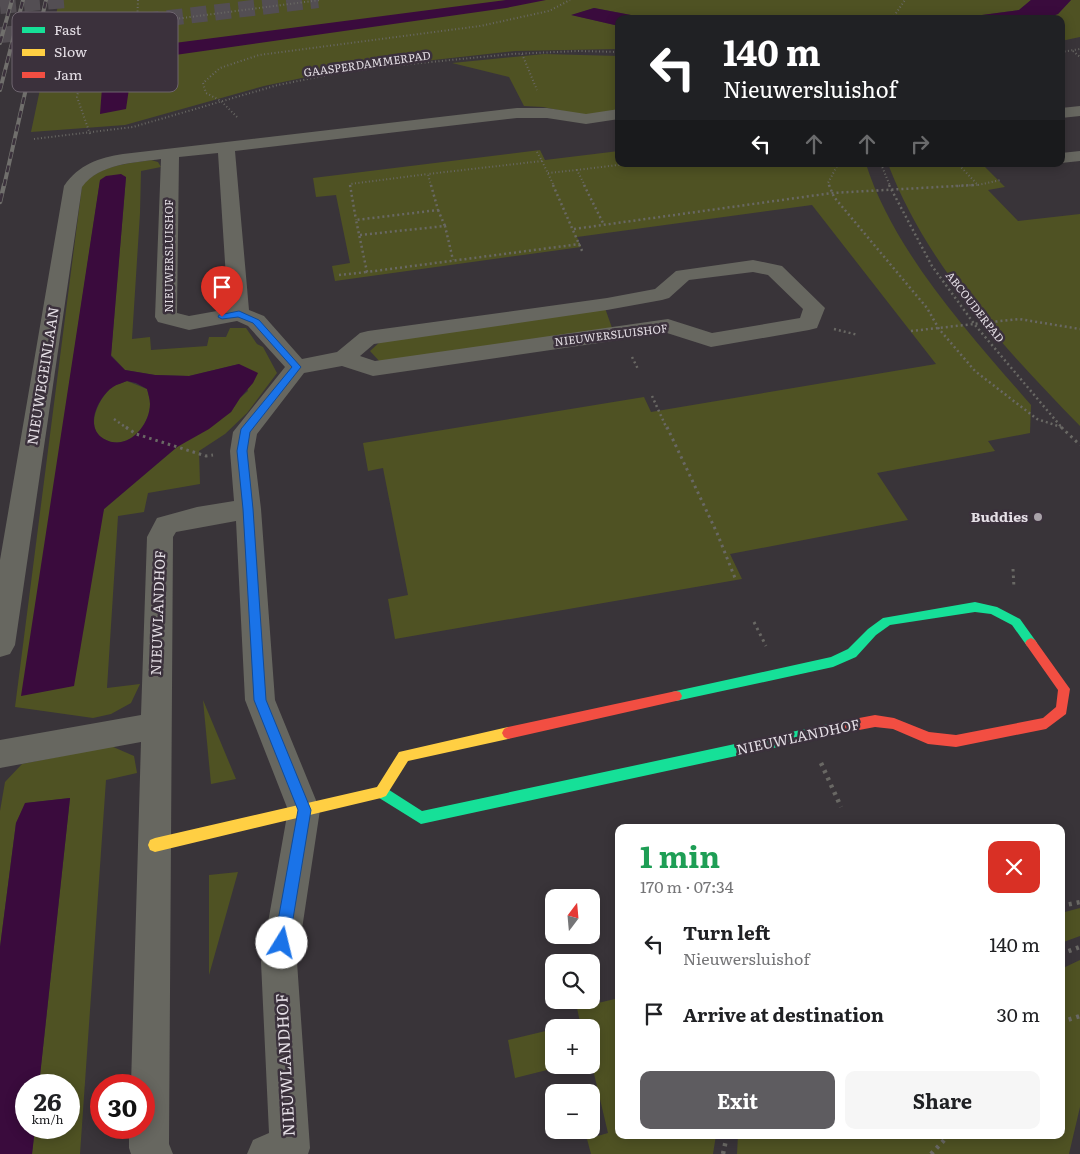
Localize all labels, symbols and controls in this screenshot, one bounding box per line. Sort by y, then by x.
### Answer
legend [12,12,178,92]
text: Fast [54,19,82,39]
text: 140 m [723,25,821,77]
icon: left [640,35,705,100]
text: Slow [54,41,87,61]
street label: GAASPERDAMMERPAD [302,46,431,80]
text: Jam [54,64,83,84]
text: Nieuwersluishof [723,72,897,105]
icon: left [747,130,775,158]
icon: ahead [800,130,828,158]
icon: ahead [853,130,881,158]
icon: right [906,130,934,158]
street label: NIEUWERSLUISHOF [160,199,176,313]
pin [201,266,243,317]
street label: ABCOUDERPAD [943,268,1009,345]
icon: arrive [208,273,236,301]
street label: NIEUWEGEINLAAN [21,305,63,446]
street label: NIEUWERSLUISHOF [554,319,668,349]
place label: Buddies [971,506,1028,526]
marker: Buddies [1032,511,1044,523]
street label: NIEUWLANDHOF [145,550,169,676]
street label: NIEUWLANDHOF [734,713,862,759]
text: 1 min [640,833,720,877]
button: close [988,841,1040,893]
text: 170 m · 07:34 [640,874,733,898]
north arrow [545,889,600,944]
map controls [545,889,600,1139]
position arrow [255,916,307,968]
text: Turn left [683,918,770,946]
icon: left [640,930,668,958]
text: 140 m [989,930,1040,958]
text: Nieuwersluishof [683,946,810,970]
button: search [545,954,600,1009]
street label: NIEUWLANDHOF [268,993,300,1137]
icon: arrive [640,1000,668,1028]
text: Arrive at destination [683,1000,884,1028]
text: 30 m [996,1000,1040,1028]
button: + [545,1019,600,1074]
button: Exit [640,1071,835,1129]
button: Share [845,1071,1040,1129]
speed limit sign: 30 [90,1074,155,1139]
text: 26 [33,1082,62,1119]
button: − [545,1084,600,1139]
text: km/h [32,1110,63,1128]

